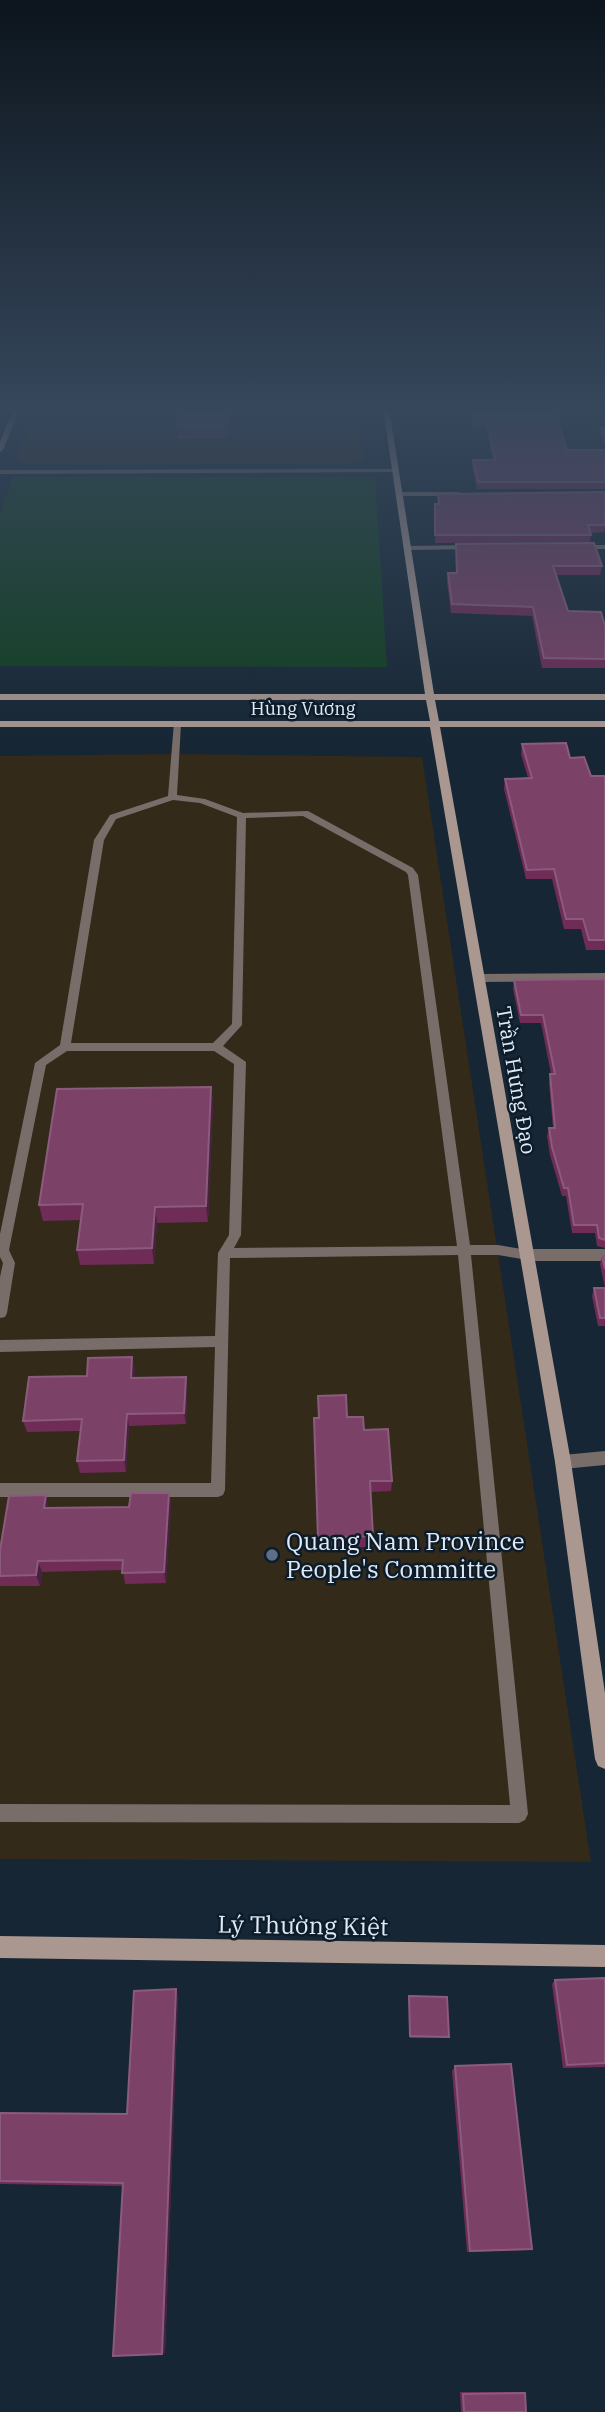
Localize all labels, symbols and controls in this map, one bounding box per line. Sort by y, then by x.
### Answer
street label: Hùng Vương [251,697,356,720]
street label: Trần Hưng Đạo [490,1004,544,1156]
place label: Quang Nam Province People's Committe [286,1525,525,1585]
marker: Quang Nam Province People's Committe [264,1547,280,1563]
street label: Lý Thường Kiệt [217,1908,389,1942]

